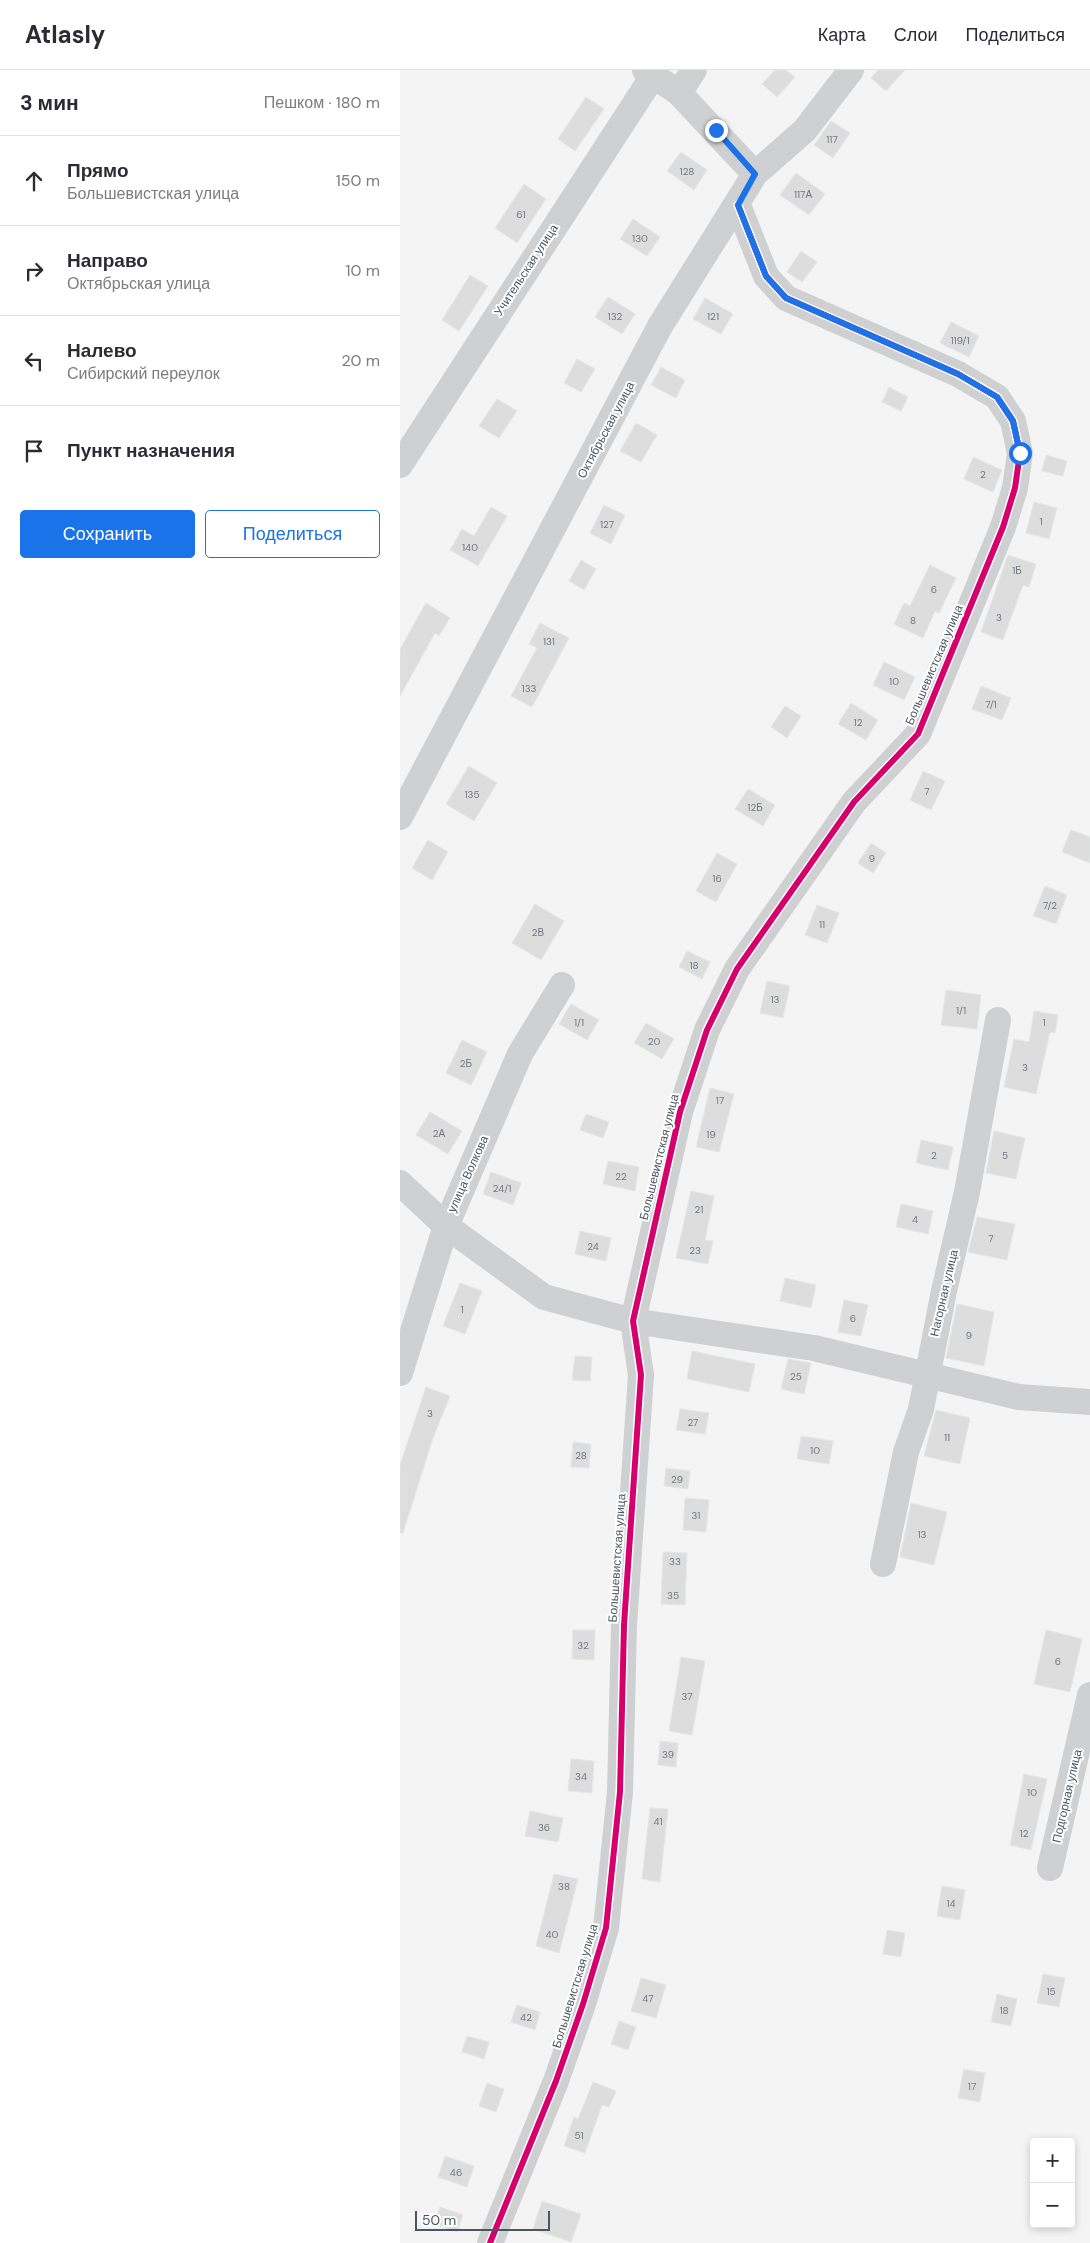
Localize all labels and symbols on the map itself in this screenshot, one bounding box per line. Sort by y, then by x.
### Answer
route end [705,119,728,142]
house number: 117 [826,133,838,146]
house number: 128 [680,165,694,178]
house number: 117А [794,188,812,201]
house number: 61 [516,208,526,221]
street label: Учительская улица [490,221,562,319]
house number: 130 [632,232,648,245]
house number: 132 [608,310,623,323]
house number: 121 [707,310,719,323]
house number: 119/1 [950,334,970,347]
street label: Октябрьская улица [574,379,638,481]
route start [1009,442,1032,465]
house number: 2 [980,468,986,481]
house number: 1 [1039,515,1043,528]
house number: 127 [600,518,614,531]
house number: 140 [462,541,478,554]
house number: 1Б [1012,564,1022,577]
house number: 6 [931,583,937,596]
street label: Большевистская улица [901,602,967,728]
house number: 3 [996,611,1002,624]
house number: 8 [910,614,916,627]
house number: 131 [543,635,555,648]
house number: 10 [889,675,899,688]
house number: 133 [522,682,537,695]
house number: 7/1 [985,698,997,711]
house number: 12 [854,716,863,729]
house number: 7 [924,785,930,798]
house number: 135 [464,788,480,801]
house number: 12Б [747,801,763,814]
house number: 9 [869,852,875,865]
house number: 16 [712,872,722,885]
house number: 7/2 [1043,899,1057,912]
house number: 11 [819,918,825,931]
house number: 2В [532,926,545,939]
house number: 18 [689,959,699,972]
house number: 13 [770,993,780,1006]
house number: 1/1 [956,1004,966,1017]
house number: 1/1 [574,1016,584,1029]
house number: 1 [1042,1016,1046,1029]
house number: 20 [648,1035,660,1048]
house number: 2Б [460,1057,473,1070]
house number: 3 [1022,1061,1028,1074]
street label: Большевистская улица [636,1092,682,1222]
house number: 17 [716,1094,724,1107]
house number: 2А [433,1127,446,1140]
house number: 19 [706,1128,716,1141]
street label: улица Волкова [444,1133,492,1215]
house number: 2 [931,1149,937,1162]
house number: 5 [1002,1149,1008,1162]
house number: 22 [615,1170,627,1183]
house number: 24/1 [493,1182,511,1195]
house number: 21 [695,1203,703,1216]
house number: 4 [912,1213,918,1226]
house number: 7 [988,1232,994,1245]
house number: 24 [587,1240,599,1253]
house number: 23 [689,1244,701,1257]
street label: Нагорная улица [926,1248,962,1338]
house number: 1 [460,1303,464,1316]
house number: 6 [850,1312,856,1325]
house number: 9 [966,1329,972,1342]
house number: 25 [790,1370,802,1383]
house number: 3 [427,1407,433,1420]
house number: 27 [688,1416,698,1429]
house number: 11 [944,1431,950,1444]
house number: 10 [810,1444,820,1457]
house number: 28 [575,1449,587,1462]
house number: 29 [671,1473,683,1486]
street label: Большевистская улица [605,1493,630,1623]
house number: 31 [692,1509,700,1522]
house number: 13 [917,1528,927,1541]
house number: 33 [669,1555,681,1568]
house number: 35 [667,1589,679,1602]
house number: 32 [577,1639,589,1652]
house number: 6 [1055,1655,1061,1668]
house number: 37 [681,1690,693,1703]
street label: Подгорная улица [1048,1747,1086,1844]
house number: 39 [662,1748,674,1761]
house number: 34 [575,1770,587,1783]
house number: 10 [1027,1786,1037,1799]
house number: 41 [653,1815,663,1828]
house number: 36 [538,1821,550,1834]
house number: 12 [1020,1827,1029,1840]
house number: 38 [558,1880,570,1893]
house number: 14 [946,1897,956,1910]
street label: Большевистская улица [548,1922,602,2050]
house number: 40 [546,1928,559,1941]
house number: 15 [1046,1985,1056,1998]
house number: 47 [642,1992,654,2005]
house number: 18 [999,2004,1009,2017]
house number: 42 [520,2011,532,2024]
house number: 17 [968,2080,976,2093]
house number: 51 [574,2129,584,2142]
house number: 46 [450,2166,462,2179]
scale bar [415,2208,550,2231]

